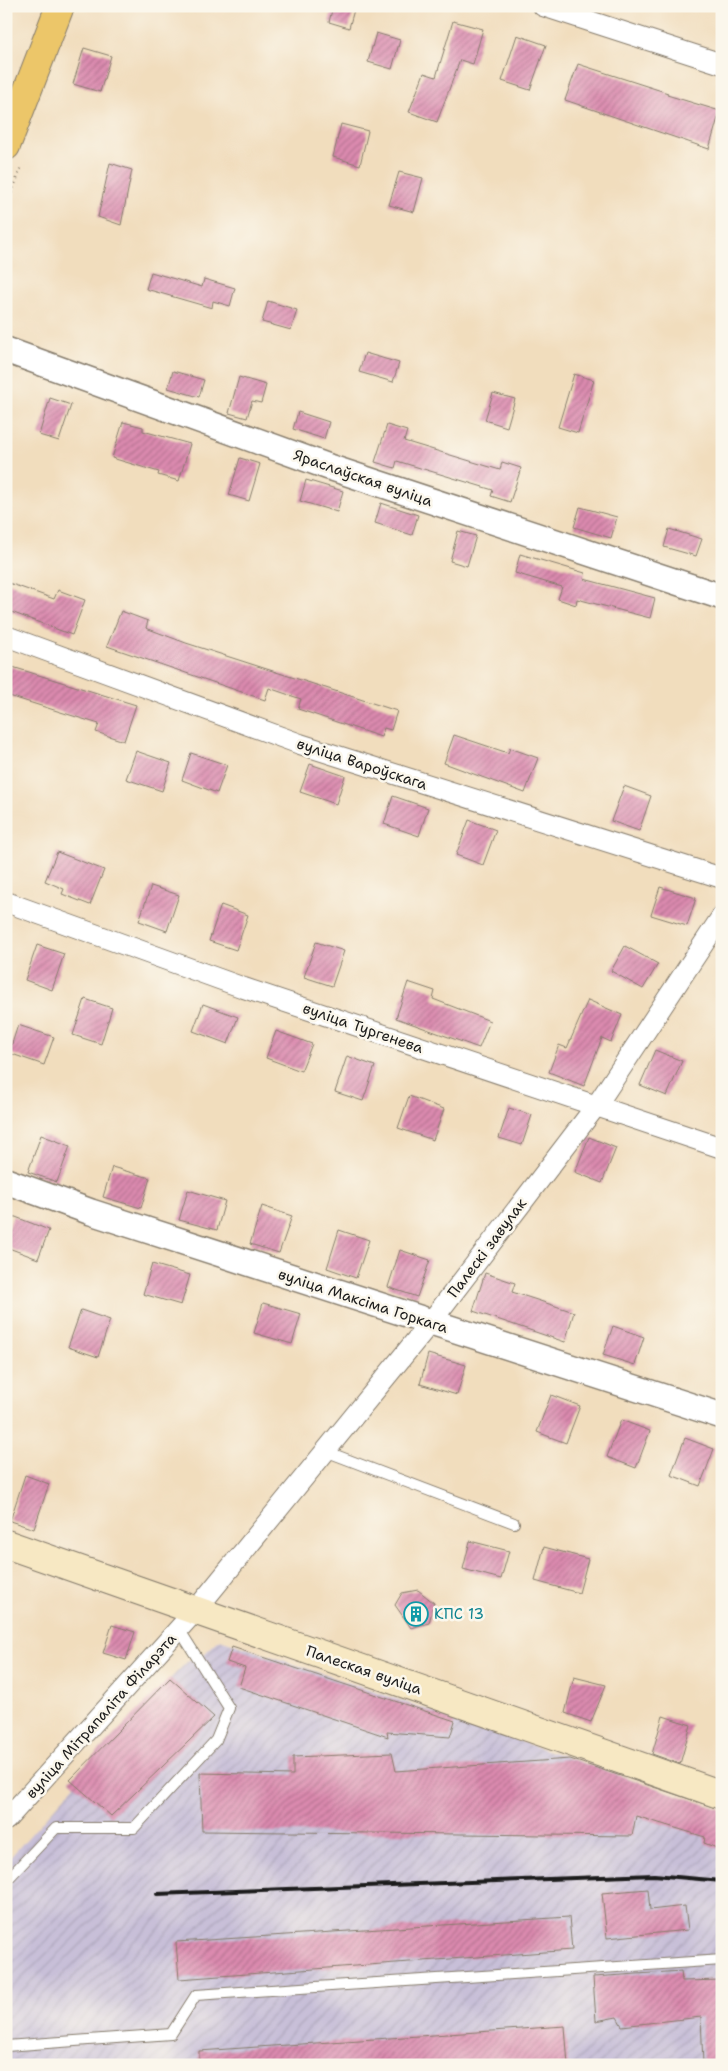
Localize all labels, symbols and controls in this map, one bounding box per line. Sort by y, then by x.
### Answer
street label: Яраслаўская вуліца [291,445,436,511]
street label: вуліца Вароўскага [294,733,430,795]
street label: вуліца Тургенева [300,998,427,1058]
street label: Палескі завулак [443,1194,531,1302]
street label: вуліца Максіма Горкага [276,1264,451,1338]
building icon: КПС 13 [403,1601,429,1627]
place label: КПС 13 [434,1604,484,1624]
street label: вуліца Мітрапаліта Філарэта [21,1629,181,1803]
street label: Палеская вуліца [303,1641,425,1699]

